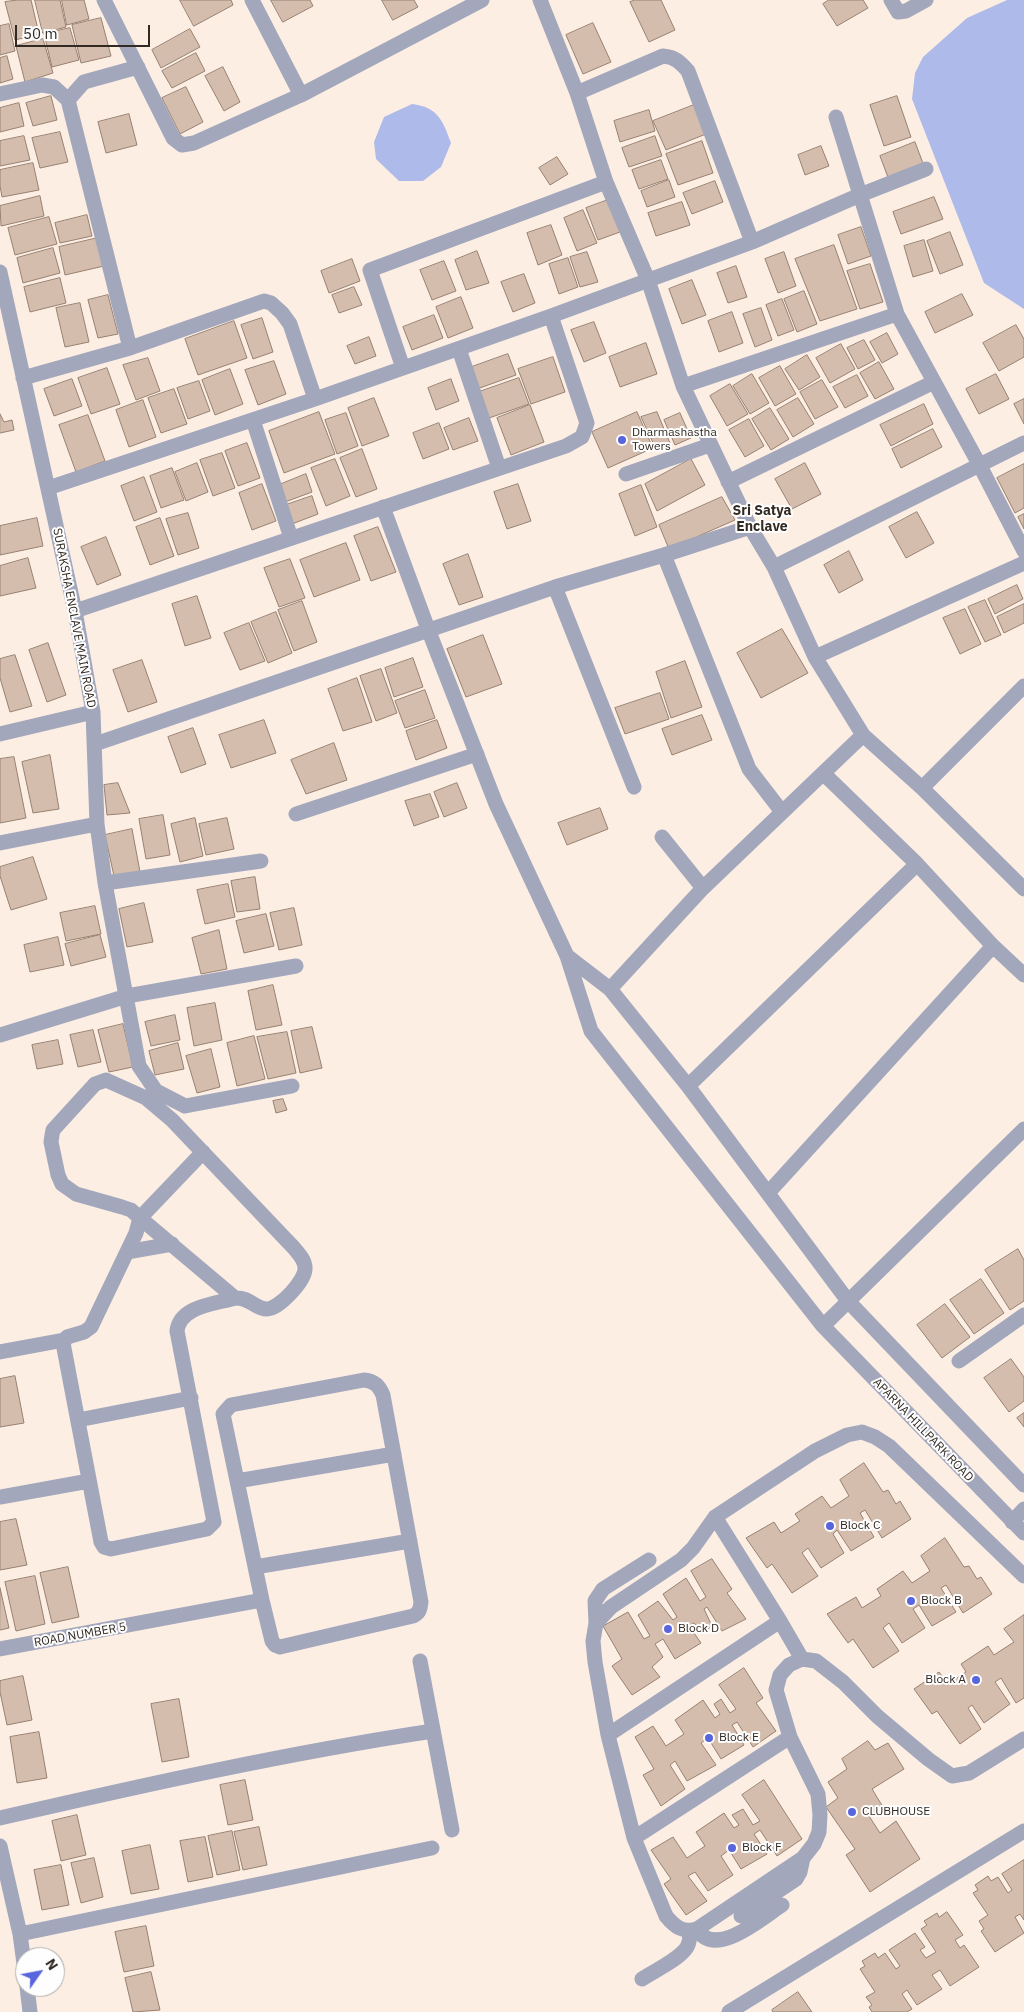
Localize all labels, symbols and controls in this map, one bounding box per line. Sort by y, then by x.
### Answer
scale bar [18,15,152,47]
text: 50 m [23,24,58,43]
place label: Dharmashastha Towers [632,426,717,454]
marker: Dharmashastha Towers [616,434,628,446]
district label: Sri Satya Enclave [733,503,791,536]
street label: SURAKSHA ENCLAVE MAIN ROAD [50,527,98,709]
street label: APARNA HILLPARK ROAD [870,1375,976,1485]
place label: Block C [840,1519,880,1533]
marker: Block C [824,1520,836,1532]
place label: Block B [921,1594,962,1608]
marker: Block B [905,1595,917,1607]
street label: ROAD NUMBER 5 [33,1620,127,1650]
place label: Block D [678,1622,719,1636]
marker: Block D [662,1623,674,1635]
place label: Block A [925,1673,966,1687]
marker: Block A [970,1674,982,1686]
place label: Block E [719,1731,759,1745]
marker: Block E [703,1732,715,1744]
place label: CLUBHOUSE [862,1805,930,1819]
marker: CLUBHOUSE [846,1806,858,1818]
place label: Block F [742,1841,782,1855]
marker: Block F [726,1842,738,1854]
north arrow [15,1947,65,1997]
text: N [41,1955,62,1974]

